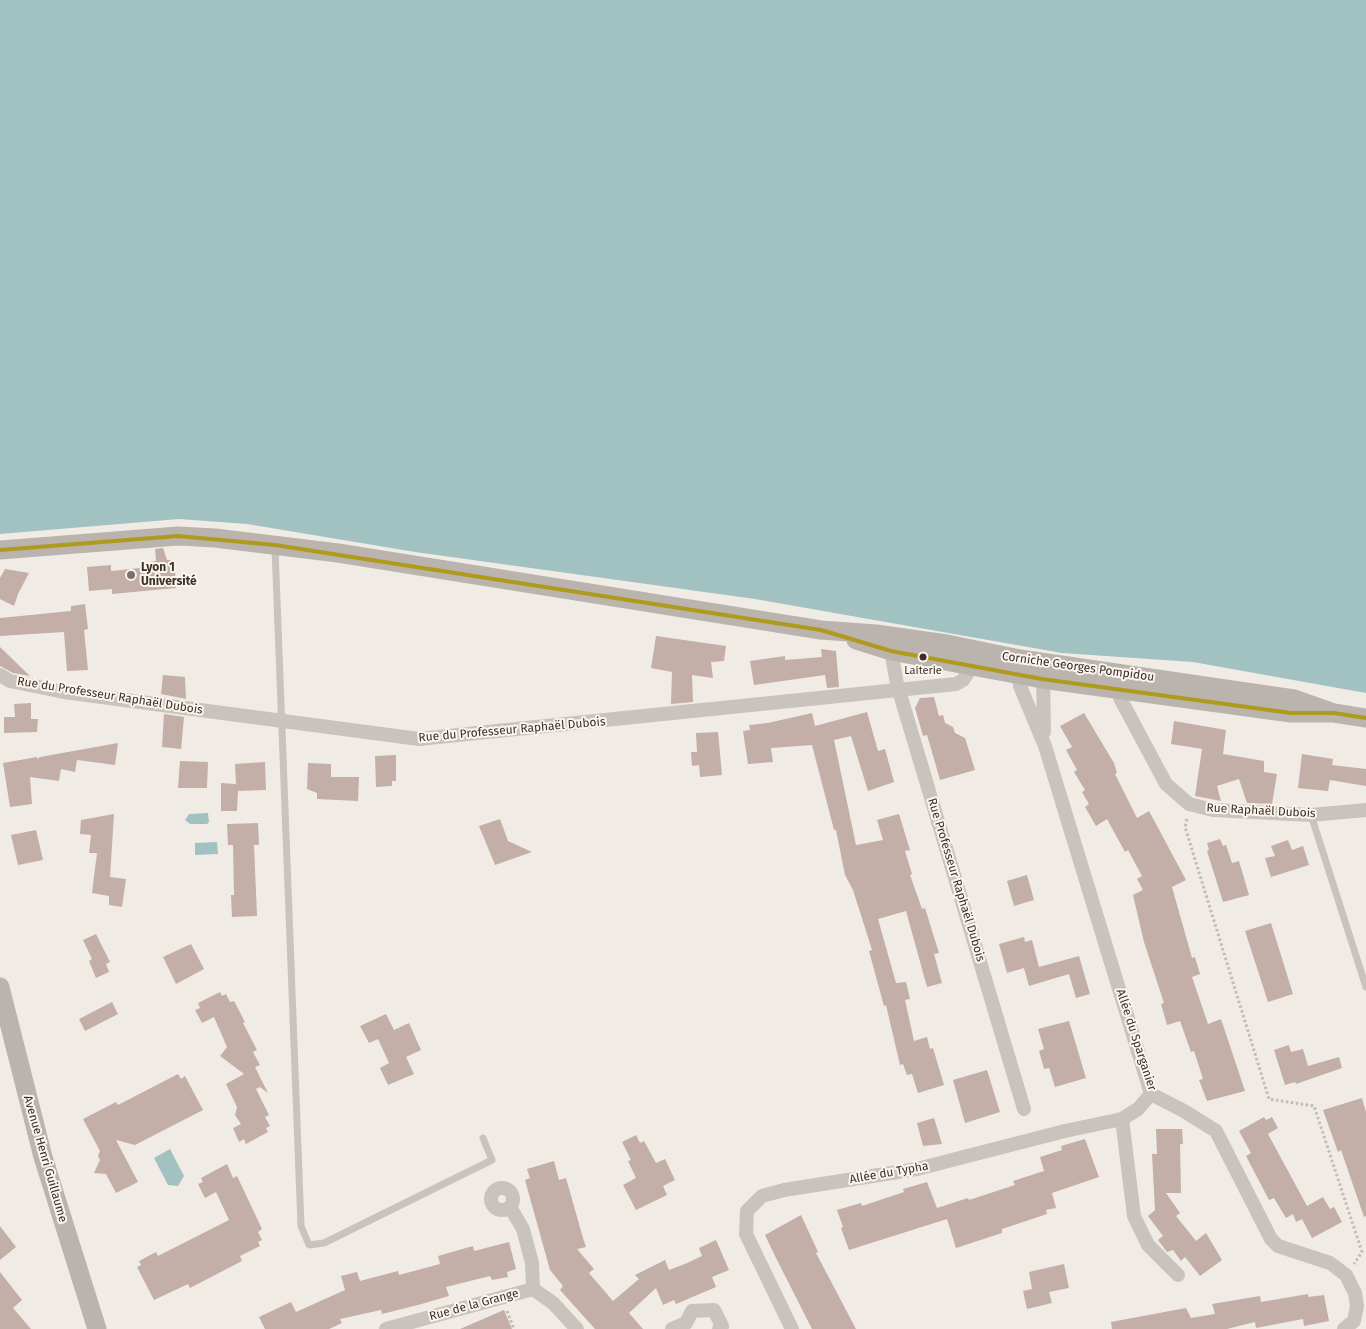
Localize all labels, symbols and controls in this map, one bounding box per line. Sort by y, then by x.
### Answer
place label: Lyon 1 Université [141,561,197,589]
marker: Lyon 1 Université [125,569,137,581]
street label: Corniche Georges Pompidou [1001,649,1155,685]
marker: Laiterie [918,652,928,662]
place label: Laiterie [904,664,942,678]
street label: Rue du Professeur Raphaël Dubois [16,674,204,718]
street label: Rue du Professeur Raphaël Dubois [418,715,606,745]
street label: Rue Professeur Raphaël Dubois [924,796,988,964]
street label: Rue Raphaël Dubois [1206,801,1316,821]
street label: Allée du Sparganier [1113,987,1159,1093]
street label: Avenue Henri Guillaume [20,1094,70,1224]
street label: Allée du Typha [848,1159,930,1187]
street label: Rue de la Grange [428,1286,520,1324]

